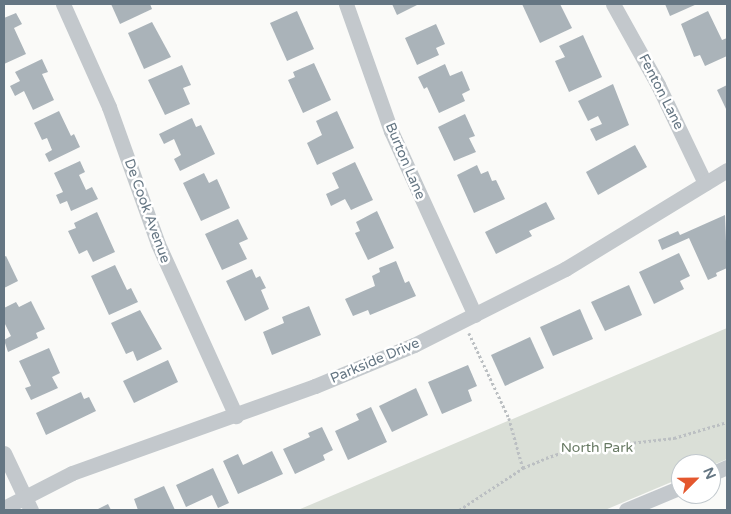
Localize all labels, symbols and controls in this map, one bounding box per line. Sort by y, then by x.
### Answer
street label: Fenton Lane [635,51,687,133]
street label: Burton Lane [381,120,429,202]
street label: De Cook Avenue [120,157,174,265]
street label: Parkside Drive [328,335,422,387]
park label: North Park [561,440,633,456]
north arrow [671,454,721,504]
text: N [699,465,719,482]

